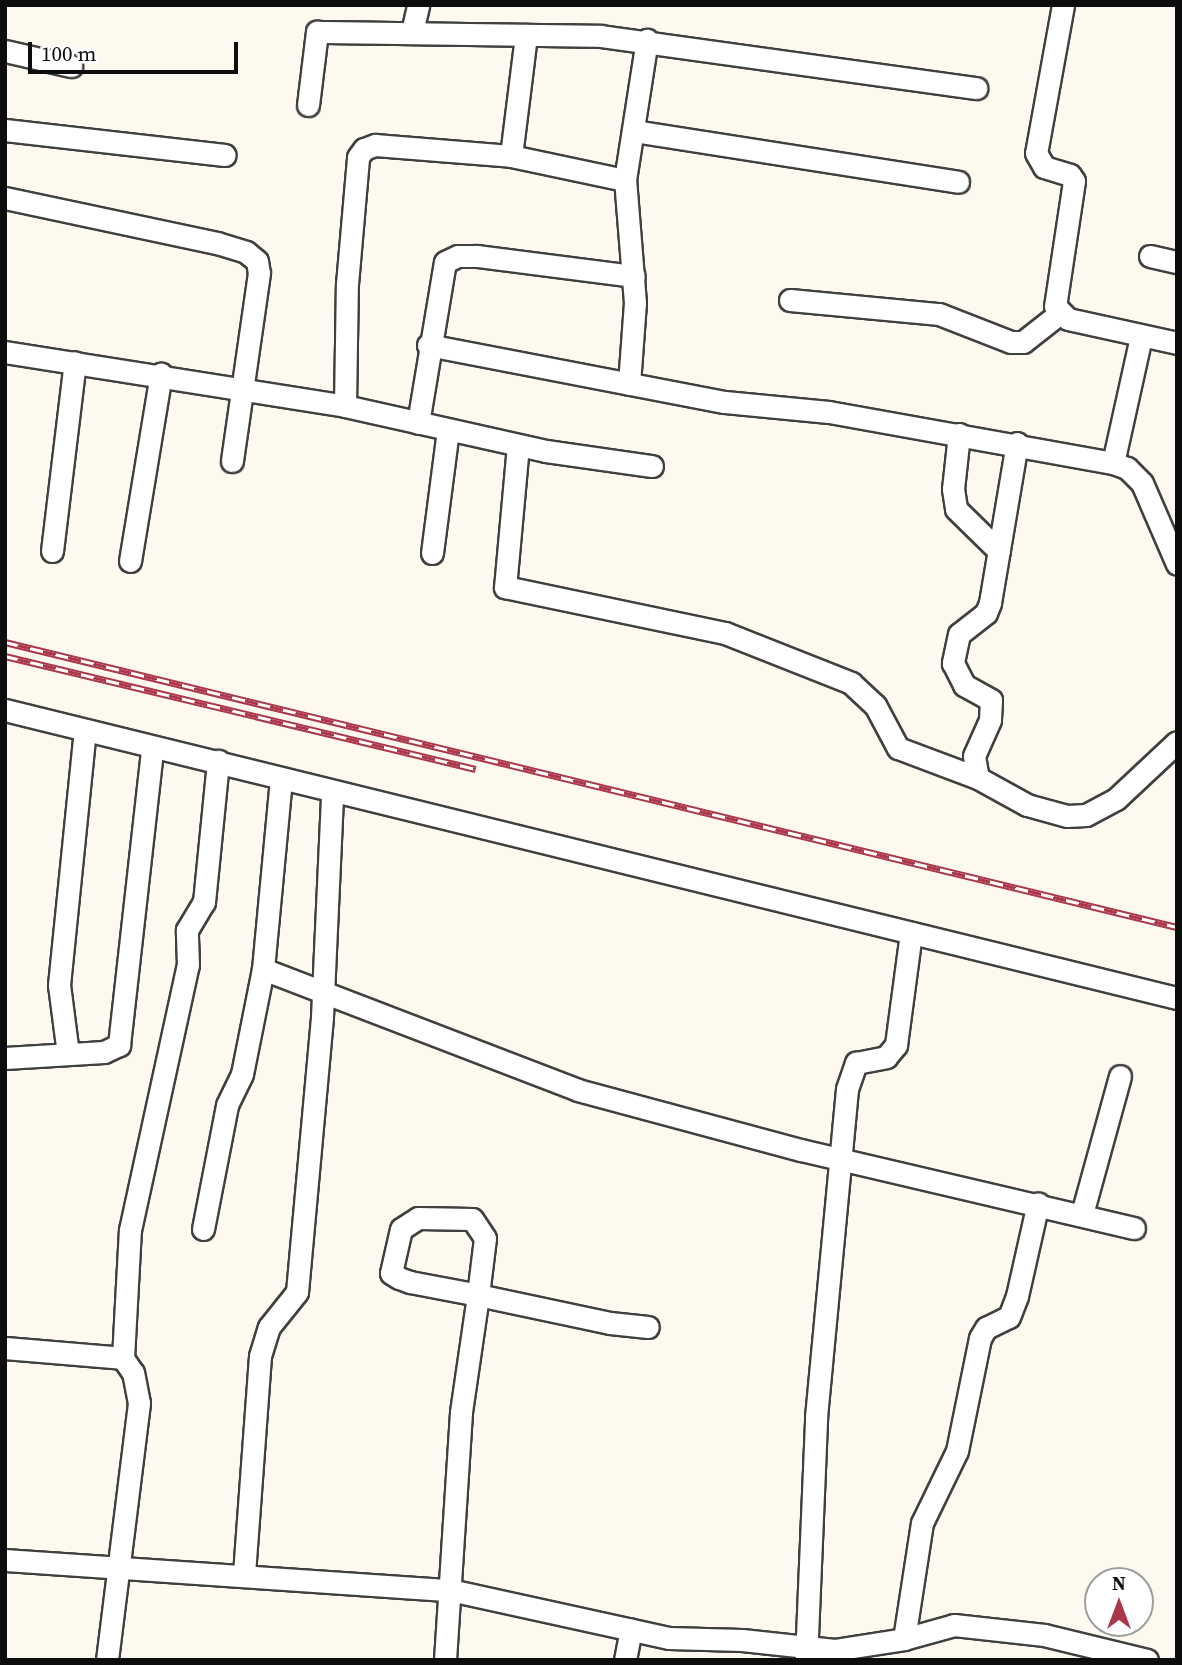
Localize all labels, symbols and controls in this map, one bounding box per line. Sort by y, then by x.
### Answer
scale bar [32,28,242,72]
text: 100 m [41,39,96,68]
north arrow [1084,1567,1154,1637]
text: N [1112,1570,1126,1596]

